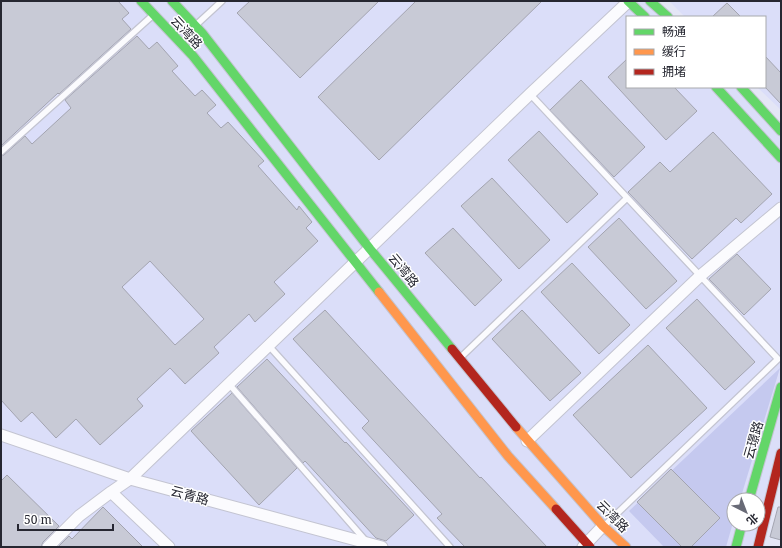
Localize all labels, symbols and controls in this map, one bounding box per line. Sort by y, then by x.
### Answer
street label: 云湾路 [167,12,207,52]
legend [626,16,766,88]
text: 畅通 [662,23,686,40]
text: 缓行 [662,43,686,60]
text: 拥堵 [662,63,686,80]
street label: 云湾路 [385,249,423,291]
street label: 云璟路 [739,419,767,461]
street label: 云青路 [169,481,211,509]
north arrow [726,492,766,532]
street label: 云湾路 [593,496,633,536]
scale bar [18,506,113,532]
text: 50 m [24,511,52,528]
text: 北 [744,511,762,529]

